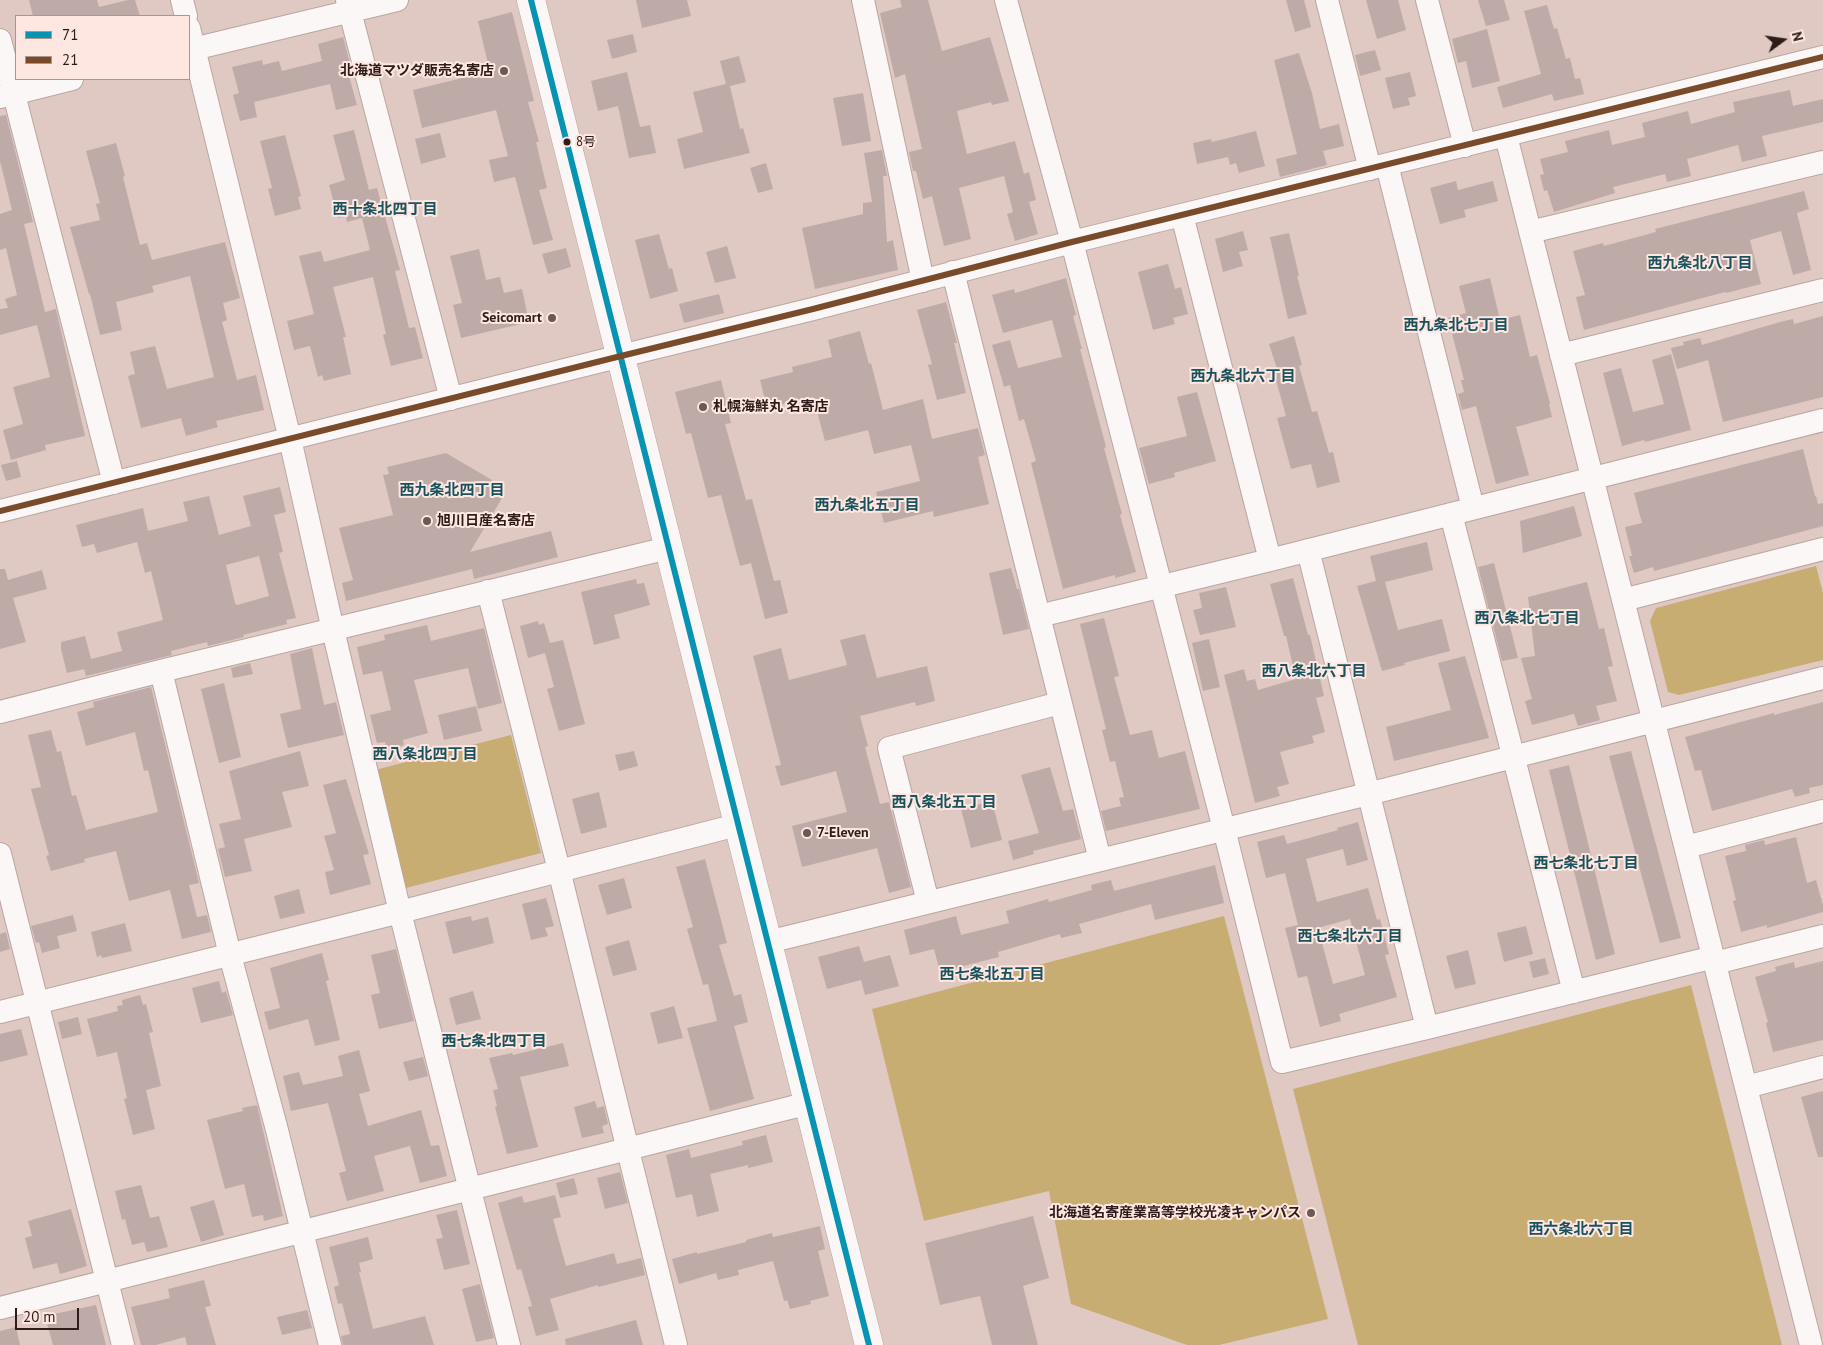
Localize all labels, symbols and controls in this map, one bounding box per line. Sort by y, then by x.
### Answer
legend [15,15,190,80]
north arrow [1758,15,1808,65]
text: 71 [62,25,78,44]
text: N [1788,30,1807,43]
text: 21 [62,50,78,69]
place label: 北海道マツダ販売名寄店 [340,63,494,79]
marker: 北海道マツダ販売名寄店 [498,65,510,77]
place label: 8号 [576,134,596,150]
marker: 8号 [562,137,572,147]
district label: 西十条北四丁目 [333,201,437,219]
district label: 西九条北八丁目 [1648,255,1752,273]
place label: Seicomart [482,310,542,326]
marker: Seicomart [546,312,558,324]
district label: 西九条北七丁目 [1404,317,1508,335]
district label: 西九条北六丁目 [1191,368,1295,386]
place label: 札幌海鮮丸 名寄店 [713,399,829,415]
marker: 札幌海鮮丸 名寄店 [697,401,709,413]
district label: 西九条北四丁目 [400,482,504,500]
district label: 西九条北五丁目 [815,497,919,515]
place label: 旭川日産名寄店 [437,513,535,529]
marker: 旭川日産名寄店 [421,515,433,527]
district label: 西八条北七丁目 [1475,610,1579,628]
district label: 西八条北六丁目 [1262,663,1366,681]
district label: 西八条北四丁目 [373,746,477,764]
district label: 西八条北五丁目 [892,794,996,812]
place label: 7-Eleven [817,825,869,841]
marker: 7-Eleven [801,827,813,839]
district label: 西七条北七丁目 [1534,855,1638,873]
district label: 西七条北六丁目 [1298,928,1402,946]
district label: 西七条北五丁目 [940,966,1044,984]
district label: 西七条北四丁目 [442,1033,546,1051]
place label: 北海道名寄産業高等学校光凌キャンパス [1049,1205,1301,1221]
marker: 北海道名寄産業高等学校光凌キャンパス [1305,1207,1317,1219]
district label: 西六条北六丁目 [1529,1221,1633,1239]
scale bar [18,1298,81,1330]
text: 20 m [23,1307,56,1326]

